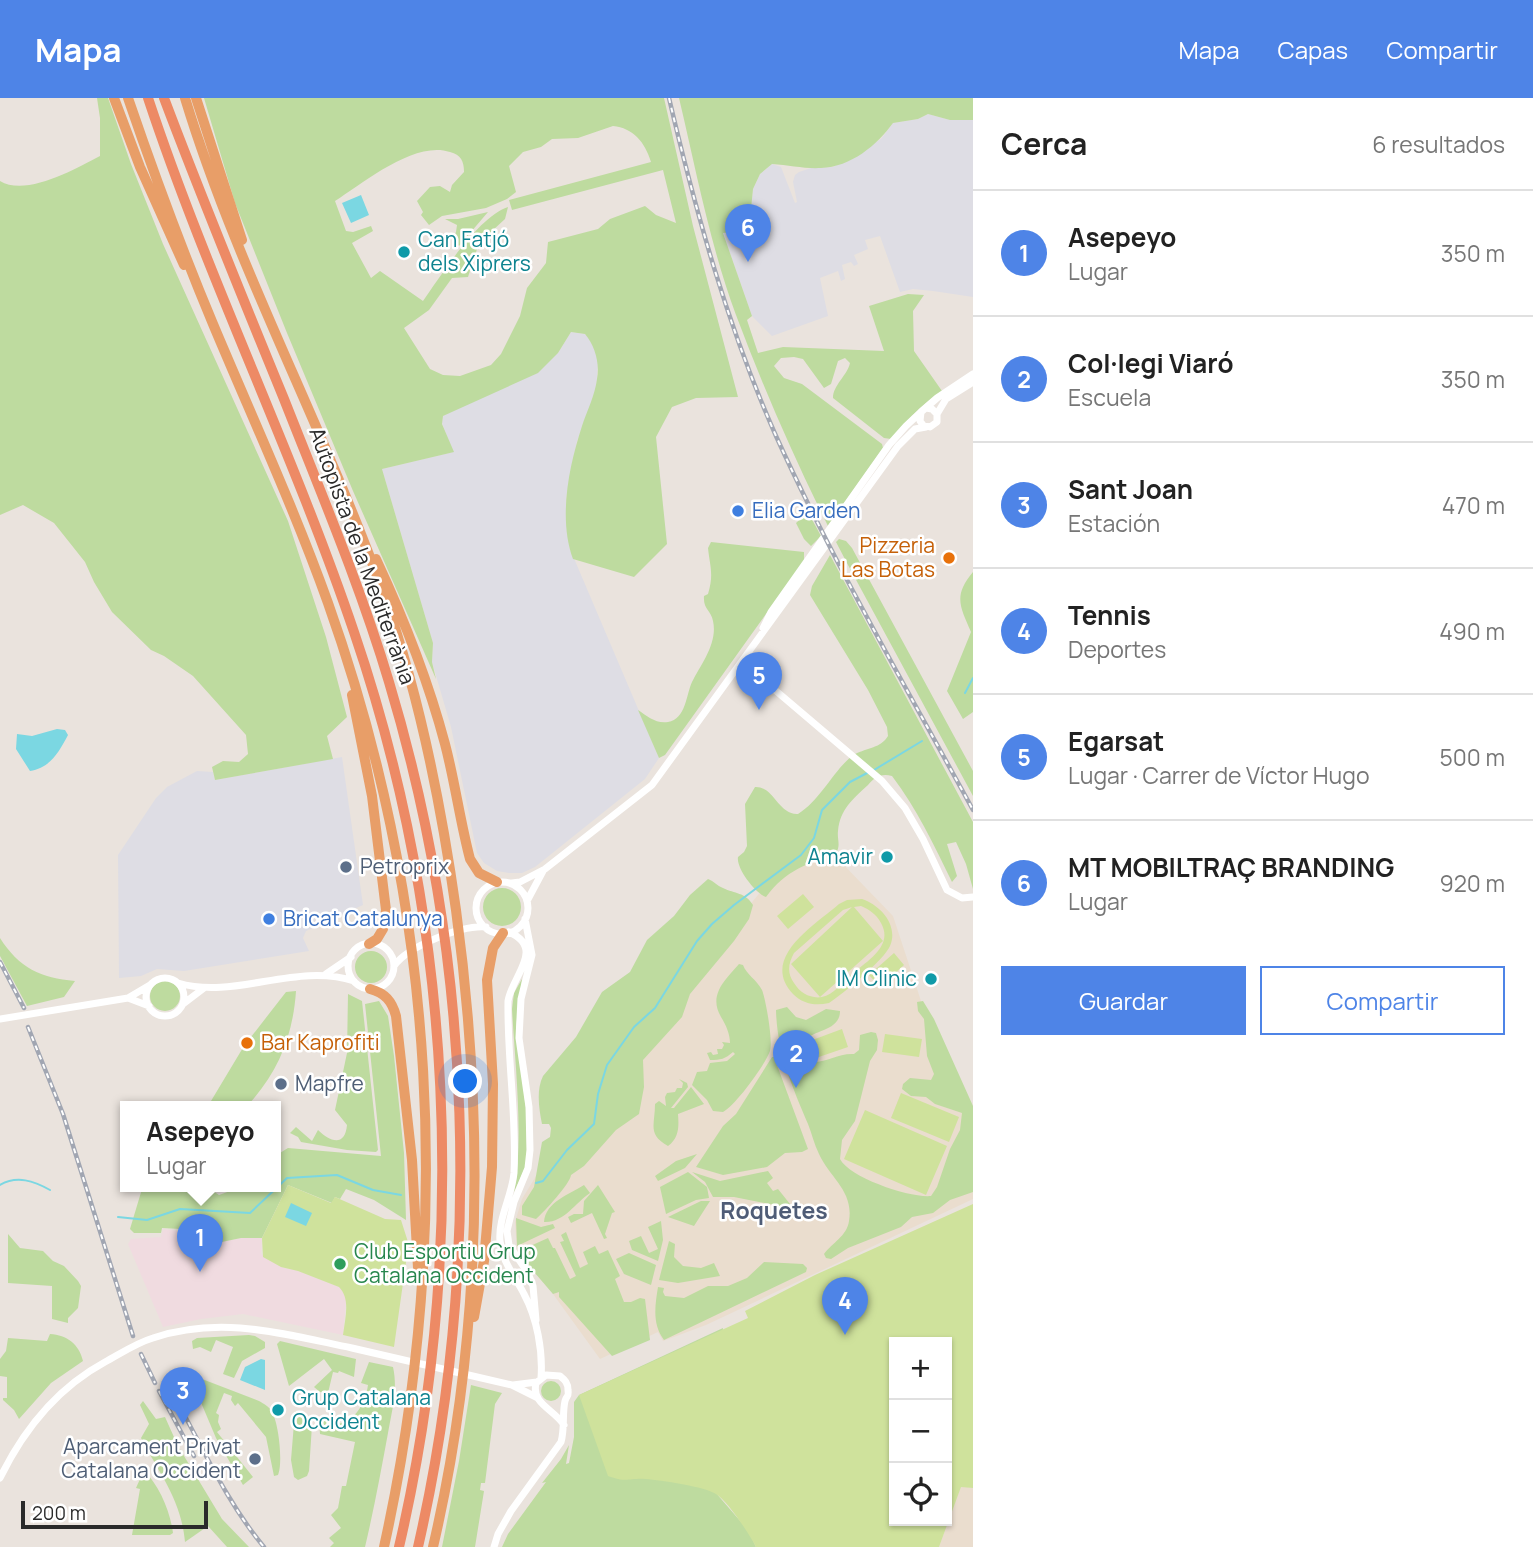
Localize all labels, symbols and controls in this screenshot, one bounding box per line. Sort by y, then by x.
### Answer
text: Mapa [35,27,122,72]
text: Mapa [1179,33,1240,66]
text: Capas [1278,33,1348,66]
text: Compartir [1386,33,1498,66]
text: Cerca [1001,123,1087,164]
text: 6 resultados [1372,128,1505,160]
pin: 6 [725,204,771,262]
text: Asepeyo [1068,219,1176,255]
place label: Can Fatjó dels Xiprers [418,225,531,277]
text: 1 [1019,237,1029,269]
text: 350 m [1441,237,1505,269]
marker: Can Fatjó dels Xiprers [396,244,412,260]
text: Lugar [1068,255,1128,287]
text: Col·legi Viaró [1068,345,1234,381]
text: 2 [1017,363,1031,395]
text: 350 m [1441,363,1505,395]
text: Escuela [1068,381,1151,413]
street label: Autopista de la Mediterrània [303,423,423,688]
text: Sant Joan [1068,471,1193,507]
text: 3 [1017,489,1031,521]
text: 470 m [1442,489,1505,521]
place label: Elia Garden [752,496,860,524]
marker: Elia Garden [730,503,746,519]
text: Estación [1068,507,1160,539]
place label: Pizzeria Las Botas [841,531,935,583]
marker: Pizzeria Las Botas [941,550,957,566]
text: Tennis [1068,597,1151,633]
text: 4 [1017,615,1031,647]
text: 490 m [1439,615,1505,647]
text: Deportes [1068,633,1166,665]
pin: 5 [736,652,782,710]
text: Egarsat [1068,723,1164,759]
text: 5 [1017,741,1031,773]
text: 500 m [1440,741,1505,773]
text: Lugar · Carrer de Víctor Hugo [1068,759,1369,791]
place label: Amavir [808,842,873,870]
marker: Amavir [879,849,895,865]
text: MT MOBILTRAÇ BRANDING [1068,849,1394,885]
place label: Petroprix [360,852,449,880]
marker: Petroprix [338,859,354,875]
text: 6 [1017,867,1031,899]
text: 920 m [1439,867,1505,899]
text: Lugar [1068,885,1128,917]
place label: Bricat Catalunya [283,904,443,932]
marker: Bricat Catalunya [261,911,277,927]
place label: IM Clinic [836,964,917,992]
button: Guardar [1001,966,1246,1035]
button: Compartir [1260,966,1505,1035]
marker: IM Clinic [923,971,939,987]
place label: Bar Kaprofiti [261,1028,380,1056]
pin: 2 [773,1030,819,1088]
marker: Bar Kaprofiti [239,1035,255,1051]
your location [448,1064,482,1098]
place label: Mapfre [295,1069,364,1097]
marker: Mapfre [273,1076,289,1092]
popup [120,1101,281,1192]
text: Asepeyo [146,1113,255,1149]
text: Lugar [146,1149,206,1181]
district label: Roquetes [720,1194,828,1226]
pin: 1 [177,1214,223,1272]
place label: Club Esportiu Grup Catalana Occident [354,1237,536,1289]
marker: Club Esportiu Grup Catalana Occident [332,1256,348,1272]
pin: 4 [822,1277,868,1335]
map controls [889,1337,952,1526]
button: + [889,1337,952,1400]
pin: 3 [160,1367,206,1425]
place label: Grup Catalana Occident [292,1383,431,1435]
button: − [889,1400,952,1463]
marker: Grup Catalana Occident [270,1402,286,1418]
place label: Aparcament Privat Catalana Occident [61,1432,241,1484]
marker: Aparcament Privat Catalana Occident [247,1451,263,1467]
button: locate [889,1463,952,1526]
scale bar [21,1498,208,1530]
text: 200 m [32,1500,86,1526]

